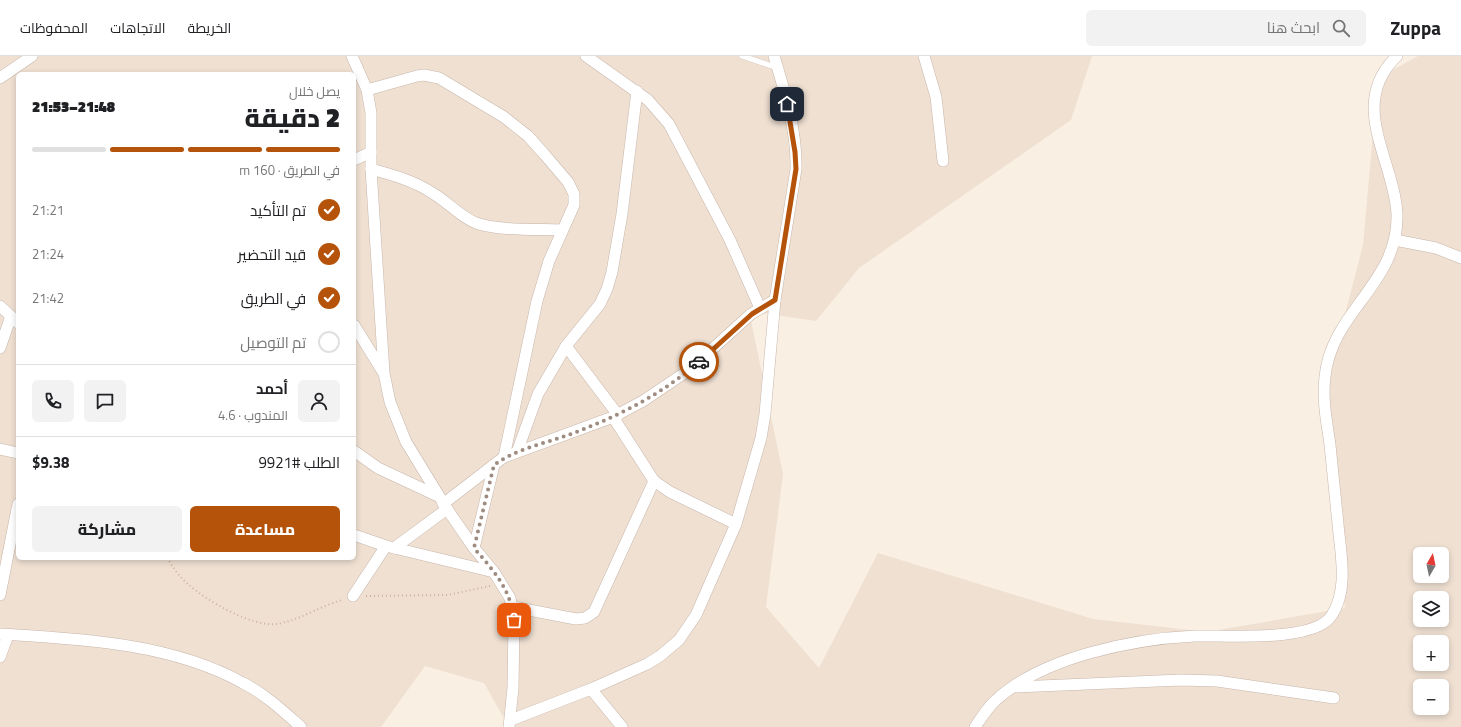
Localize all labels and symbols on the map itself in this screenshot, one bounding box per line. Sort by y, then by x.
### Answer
pin [770,87,804,121]
courier [679,342,719,382]
north arrow [1413,547,1449,583]
pin [497,603,531,637]

